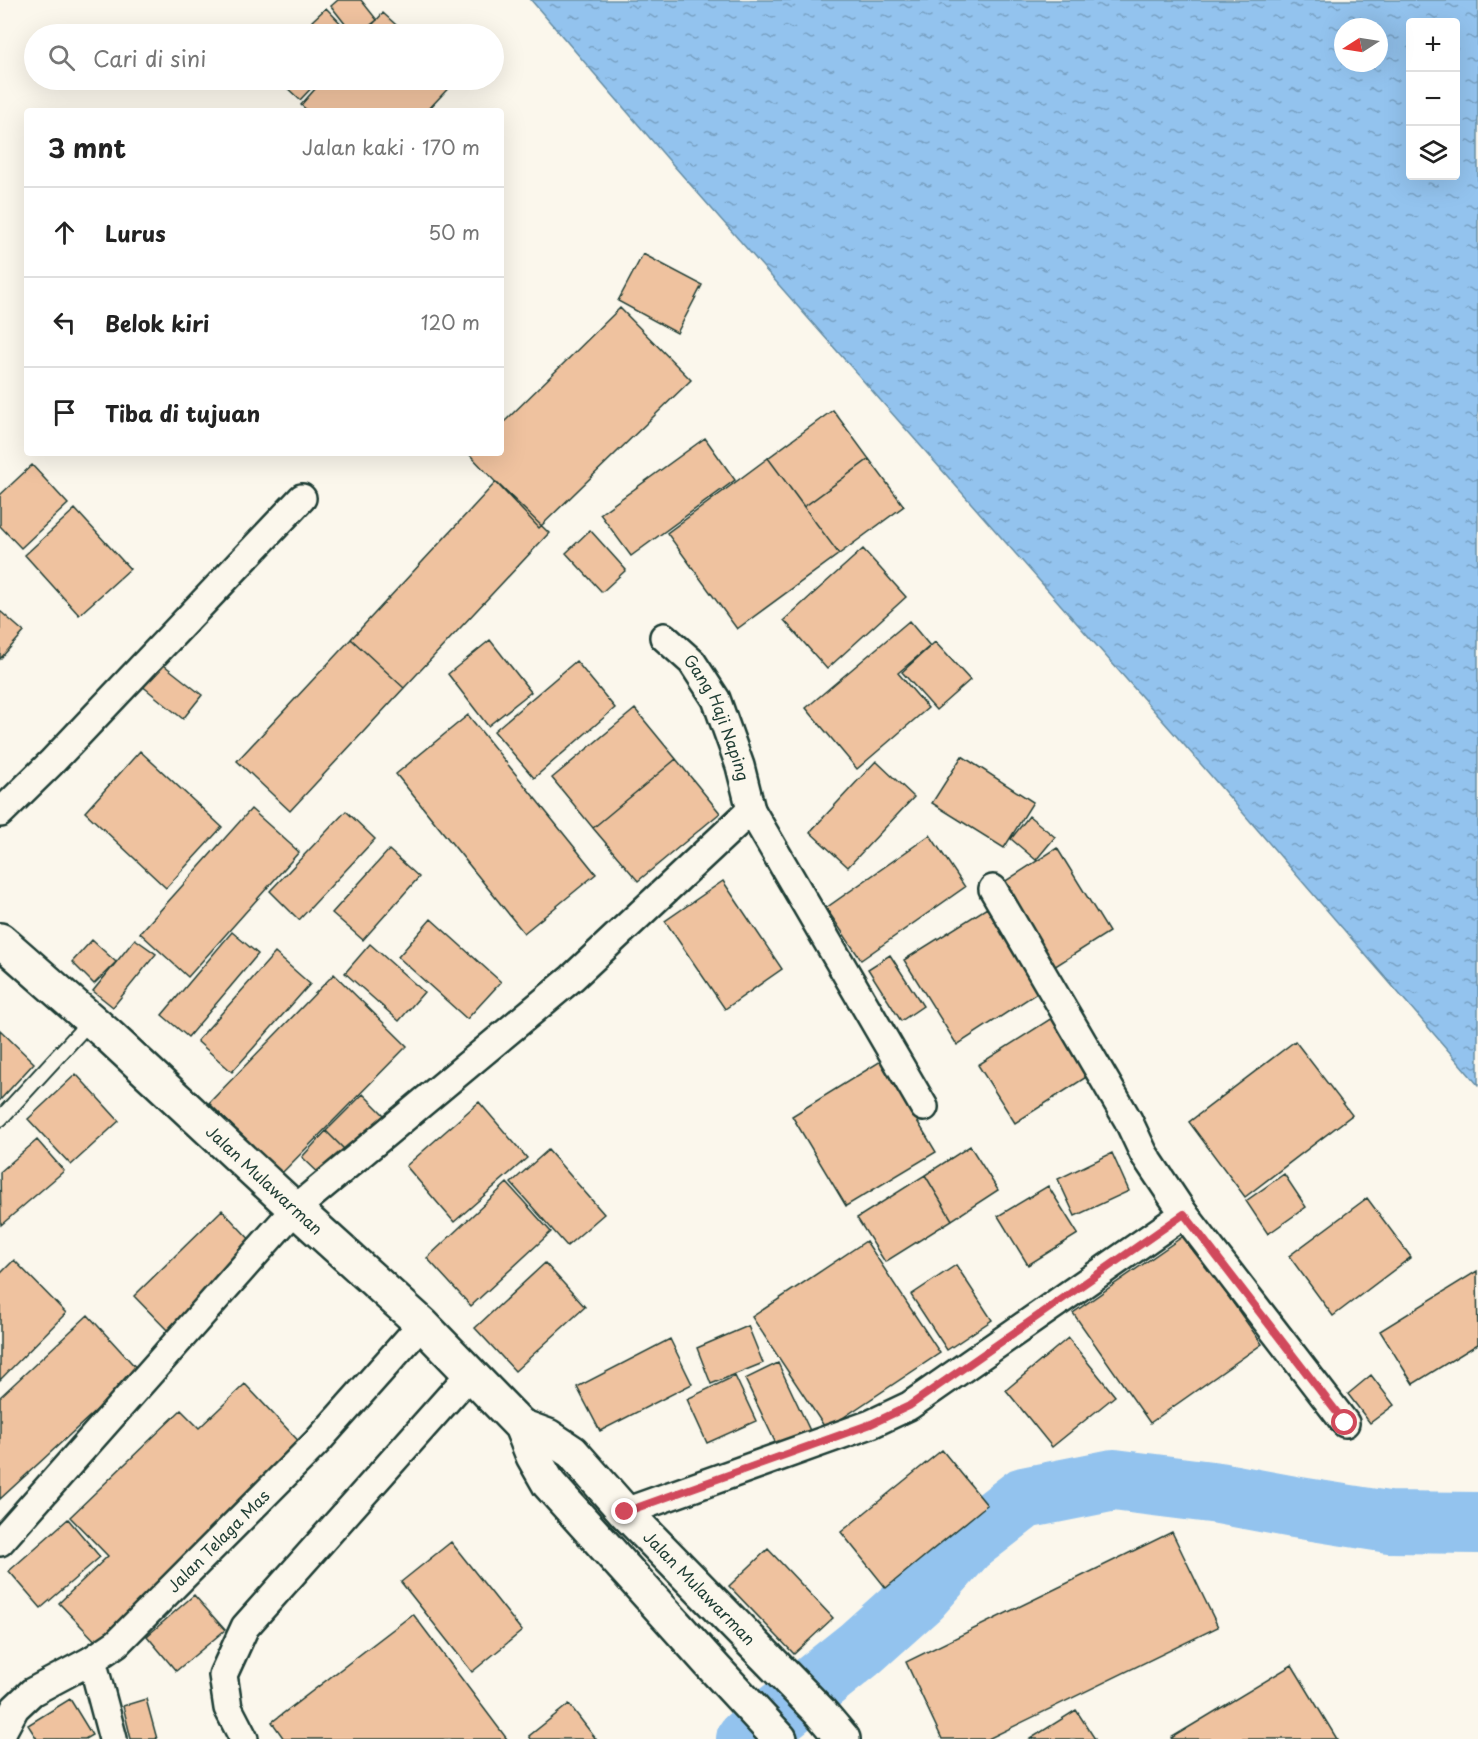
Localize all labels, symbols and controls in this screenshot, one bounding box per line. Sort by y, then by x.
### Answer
north arrow [1334,18,1388,72]
map controls [1406,18,1460,180]
button: + [1406,18,1460,72]
search box [24,24,504,90]
icon: search [45,41,78,74]
text: Cari di sini [93,41,206,74]
button: − [1406,72,1460,126]
button: layers [1406,126,1460,180]
text: 3 mnt [48,128,126,167]
text: Jalan kaki · 170 m [302,132,480,162]
icon: ahead [48,216,81,249]
text: Lurus [105,216,166,249]
text: 50 m [428,217,480,247]
icon: left [48,306,81,339]
text: Belok kiri [105,306,209,339]
text: 120 m [421,307,480,337]
icon: arrive [48,396,81,429]
text: Tiba di tujuan [105,396,260,429]
street label: Gang Haji Naping [679,647,756,783]
street label: Jalan Mulawarman [201,1119,329,1240]
route start [1331,1409,1357,1435]
street label: Jalan Telaga Mas [161,1484,274,1597]
route end [611,1498,637,1524]
street label: Jalan Mulawarman [638,1525,762,1650]

